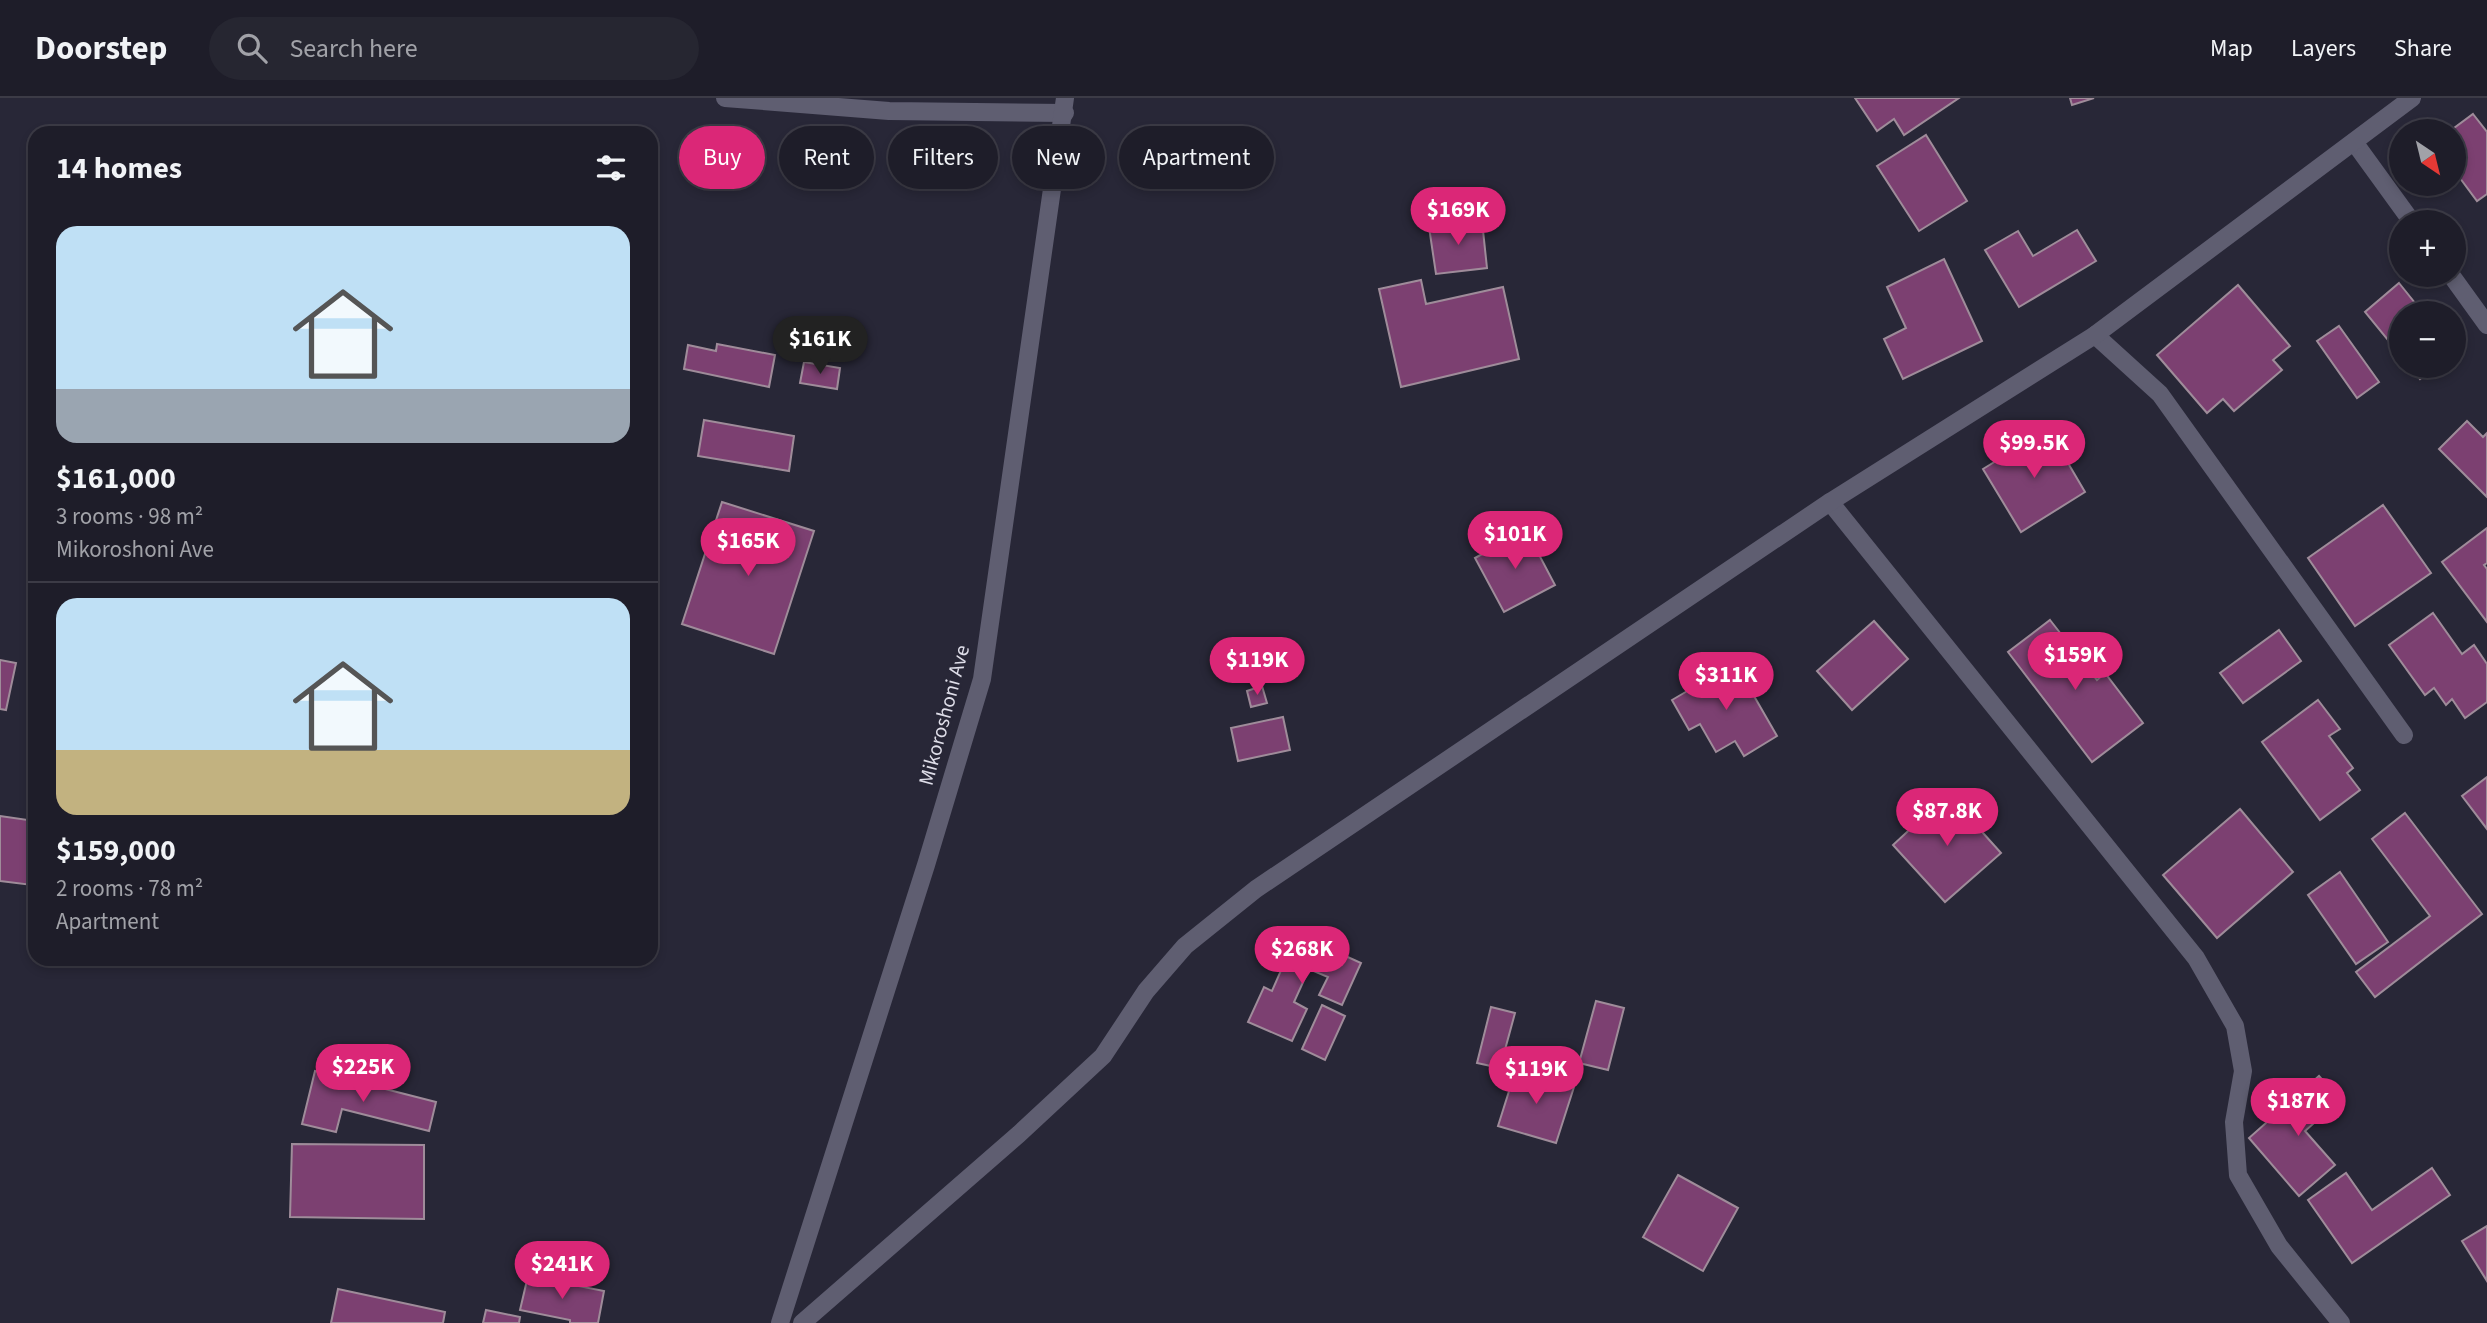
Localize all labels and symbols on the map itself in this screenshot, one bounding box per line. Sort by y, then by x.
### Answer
north arrow [2389,119,2466,196]
pin: $169K [1409,188,1507,247]
pin: $161K [771,316,869,376]
pin: $99.5K [1977,420,2091,480]
pin: $101K [1466,512,1564,571]
pin: $165K [699,518,797,578]
pin: $159K [2026,632,2124,692]
pin: $119K [1208,638,1306,697]
street label: Mikoroshoni Ave [911,642,977,788]
pin: $311K [1677,652,1775,712]
pin: $87.8K [1890,788,2004,848]
pin: $268K [1253,926,1351,986]
pin: $225K [314,1044,412,1104]
pin: $119K [1487,1046,1585,1106]
pin: $187K [2249,1079,2347,1138]
pin: $241K [513,1242,611,1301]

